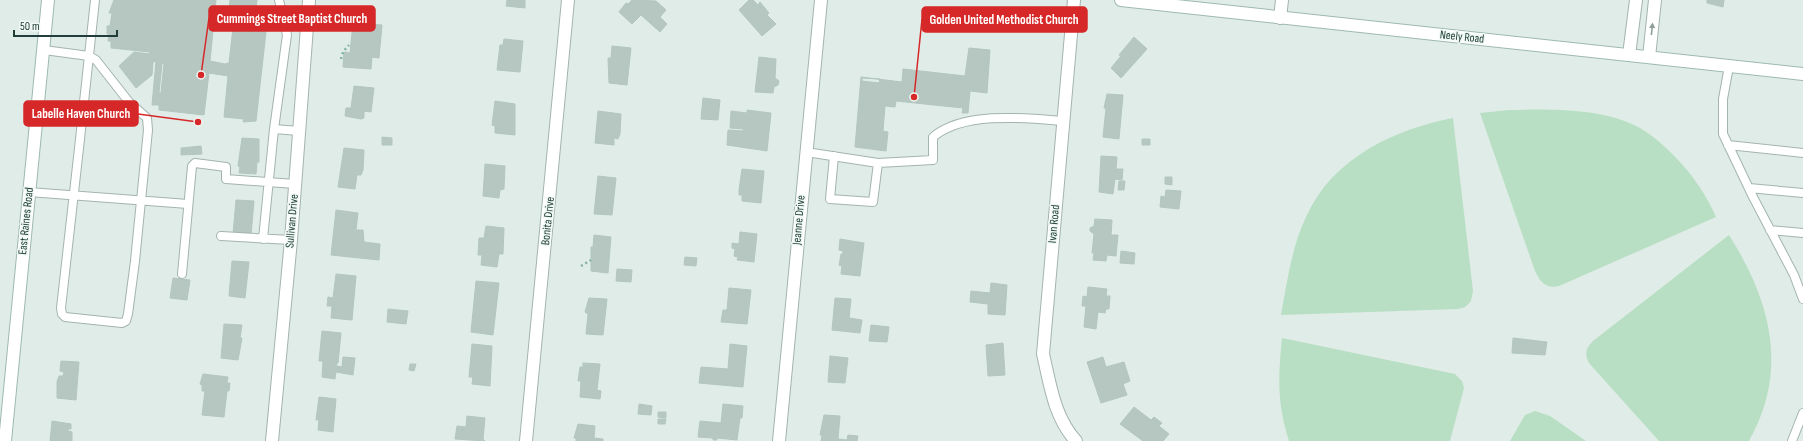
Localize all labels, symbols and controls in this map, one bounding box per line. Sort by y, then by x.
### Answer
callout: Cummings Street Baptist Church [209,6,375,31]
callout: Golden United Methodist Church [922,7,1087,32]
text: Cummings Street Baptist Church [217,11,368,27]
scale bar [14,12,117,38]
text: Golden United Methodist Church [929,12,1079,28]
text: 50 m [20,19,40,34]
one-way arrow [1649,23,1655,35]
street label: Neely Road [1439,27,1485,47]
callout: Labelle Haven Church [24,101,138,126]
text: Labelle Haven Church [32,106,131,122]
street label: East Raines Road [15,187,37,255]
street label: Sullivan Drive [282,193,302,249]
street label: Jeanne Drive [789,194,809,246]
street label: Bonita Drive [538,196,558,246]
street label: Ivan Road [1045,204,1063,244]

